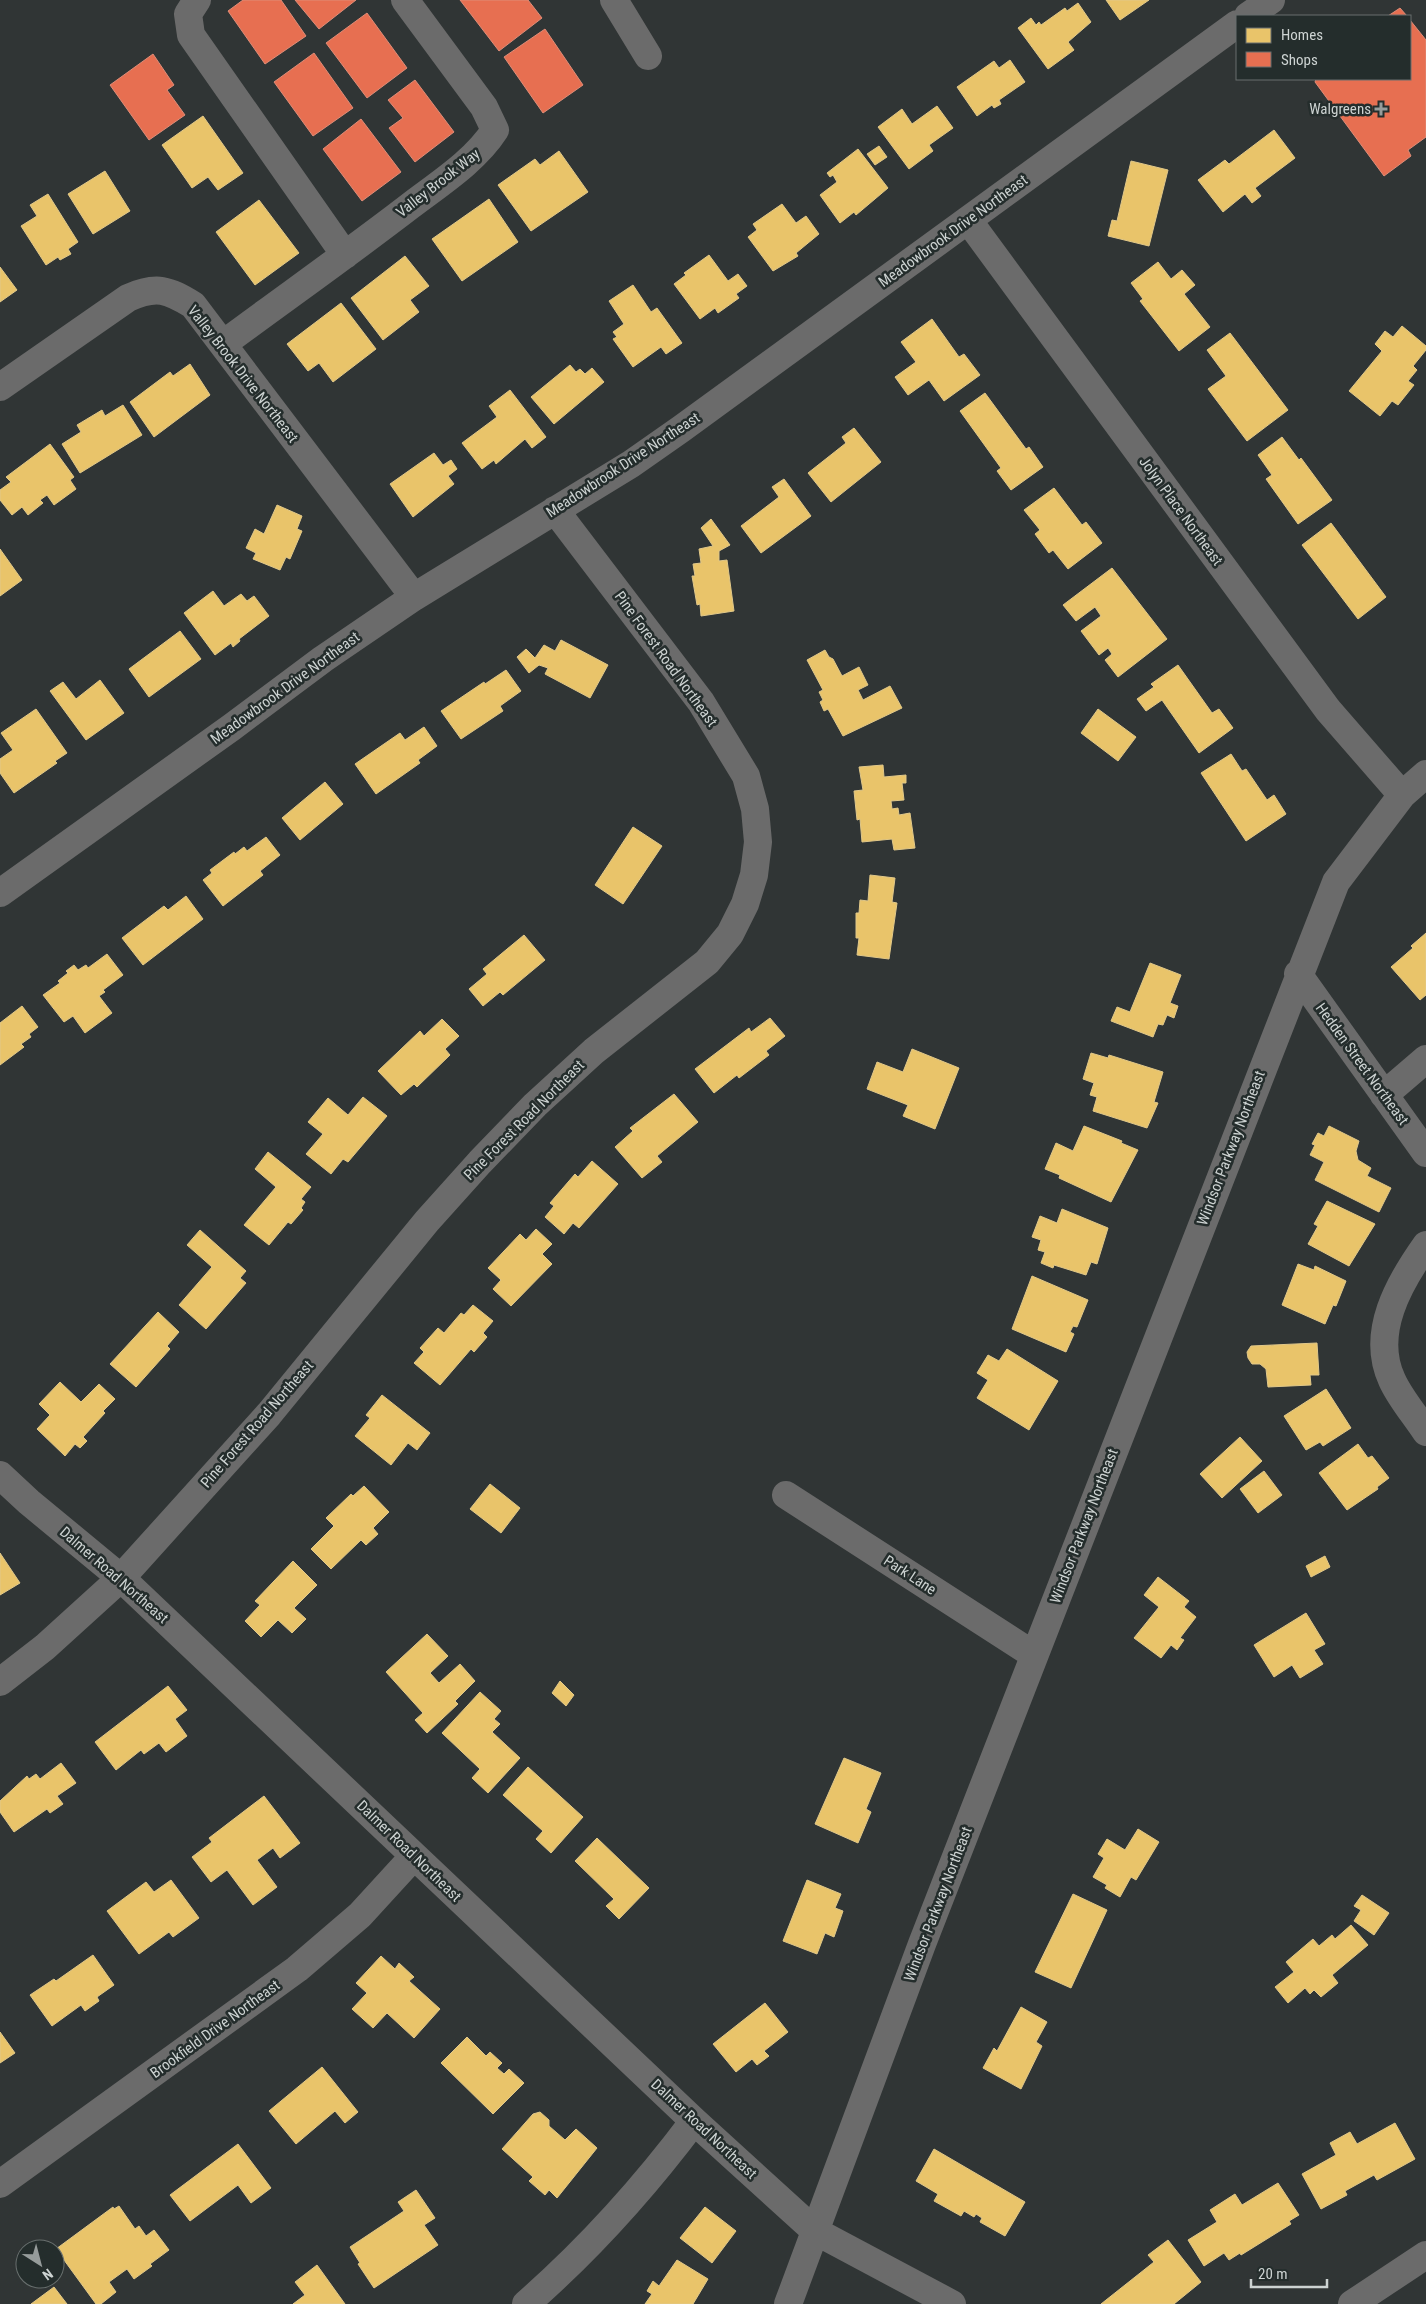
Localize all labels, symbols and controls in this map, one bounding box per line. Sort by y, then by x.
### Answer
legend [1236,15,1411,80]
text: Homes [1281,26,1323,44]
text: Shops [1281,51,1318,69]
place label: Walgreens [1309,100,1371,118]
marker: Walgreens [1375,103,1387,115]
street label: Valley Brook Way [393,145,483,221]
street label: Meadowbrook Drive Northeast [875,171,1031,291]
street label: Valley Brook Drive Northeast [184,302,302,446]
street label: Meadowbrook Drive Northeast [543,409,703,521]
street label: Jolyn Place Northeast [1135,453,1227,569]
street label: Pine Forest Road Northeast [611,588,721,730]
street label: Meadowbrook Drive Northeast [207,628,363,748]
street label: Hedden Street Northeast [1312,999,1412,1129]
street label: Pine Forest Road Northeast [460,1056,588,1184]
street label: Windsor Parkway Northeast [1193,1068,1269,1228]
street label: Pine Forest Road Northeast [197,1357,317,1491]
street label: Windsor Parkway Northeast [1046,1446,1122,1606]
street label: Dalmer Road Northeast [56,1523,172,1627]
street label: Park Lane [880,1551,940,1599]
street label: Dalmer Road Northeast [353,1797,465,1905]
street label: Windsor Parkway Northeast [900,1824,976,1984]
street label: Brookfield Drive Northeast [147,1976,283,2082]
street label: Dalmer Road Northeast [647,2075,761,2183]
north arrow [15,2239,65,2289]
scale bar [1251,2256,1327,2288]
text: 20 m [1258,2265,1288,2283]
text: N [39,2266,56,2284]

